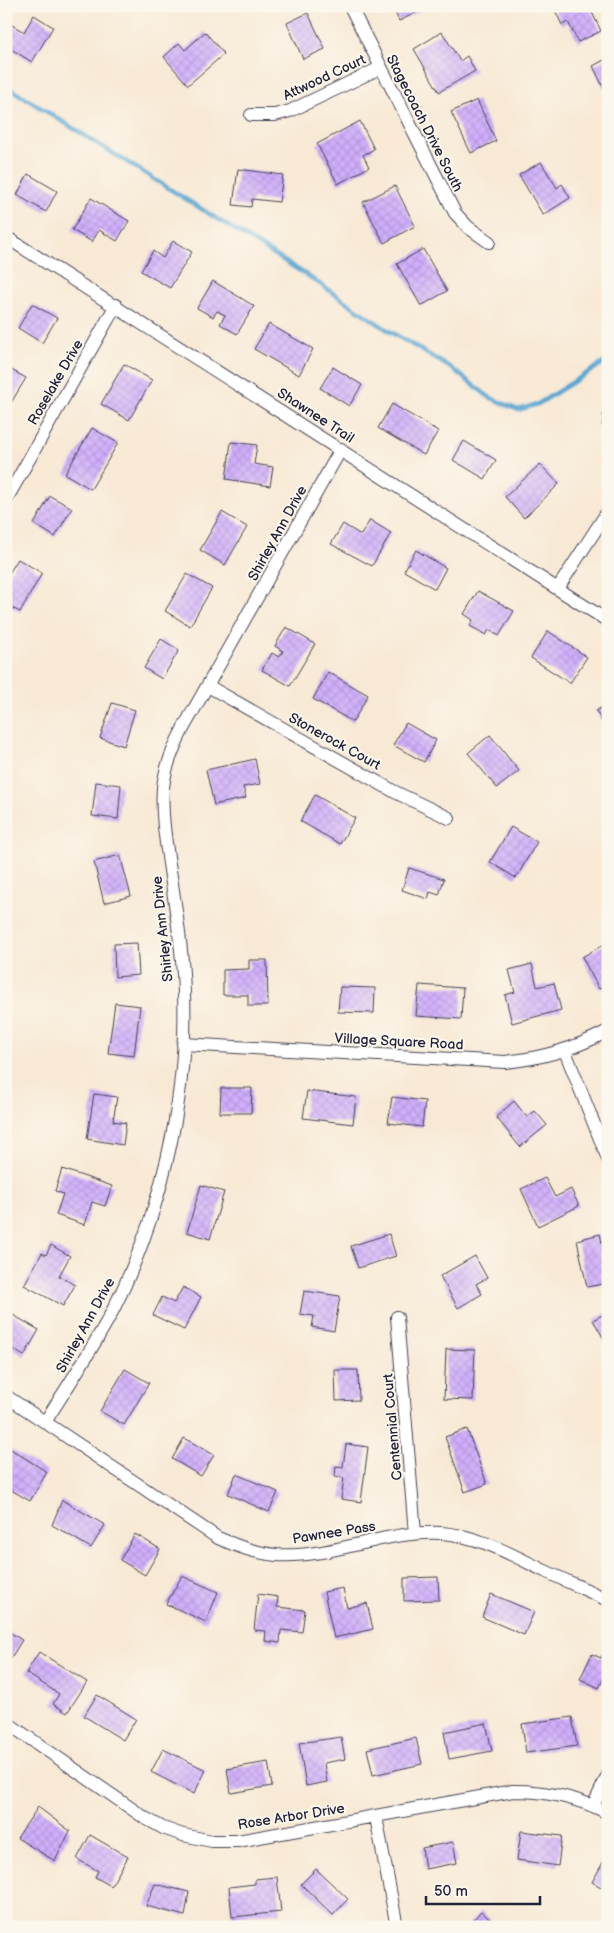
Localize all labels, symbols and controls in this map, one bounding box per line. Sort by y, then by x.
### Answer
street label: Attwood Court [280,51,369,104]
street label: Stagecoach Drive South [383,52,467,195]
street label: Roselake Drive [24,337,87,428]
street label: Shawnee Trail [274,384,357,447]
street label: Shirley Ann Drive [244,483,311,584]
street label: Stonerock Court [286,709,384,774]
street label: Shirley Ann Drive [149,875,176,983]
street label: Village Square Road [334,1030,464,1053]
street label: Shirley Ann Drive [52,1275,119,1376]
street label: Centennial Court [379,1372,406,1481]
street label: Pawnee Pass [291,1518,377,1547]
street label: Rose Arbor Drive [236,1800,346,1833]
scale bar [426,1873,540,1905]
text: 50 m [434,1882,468,1901]

